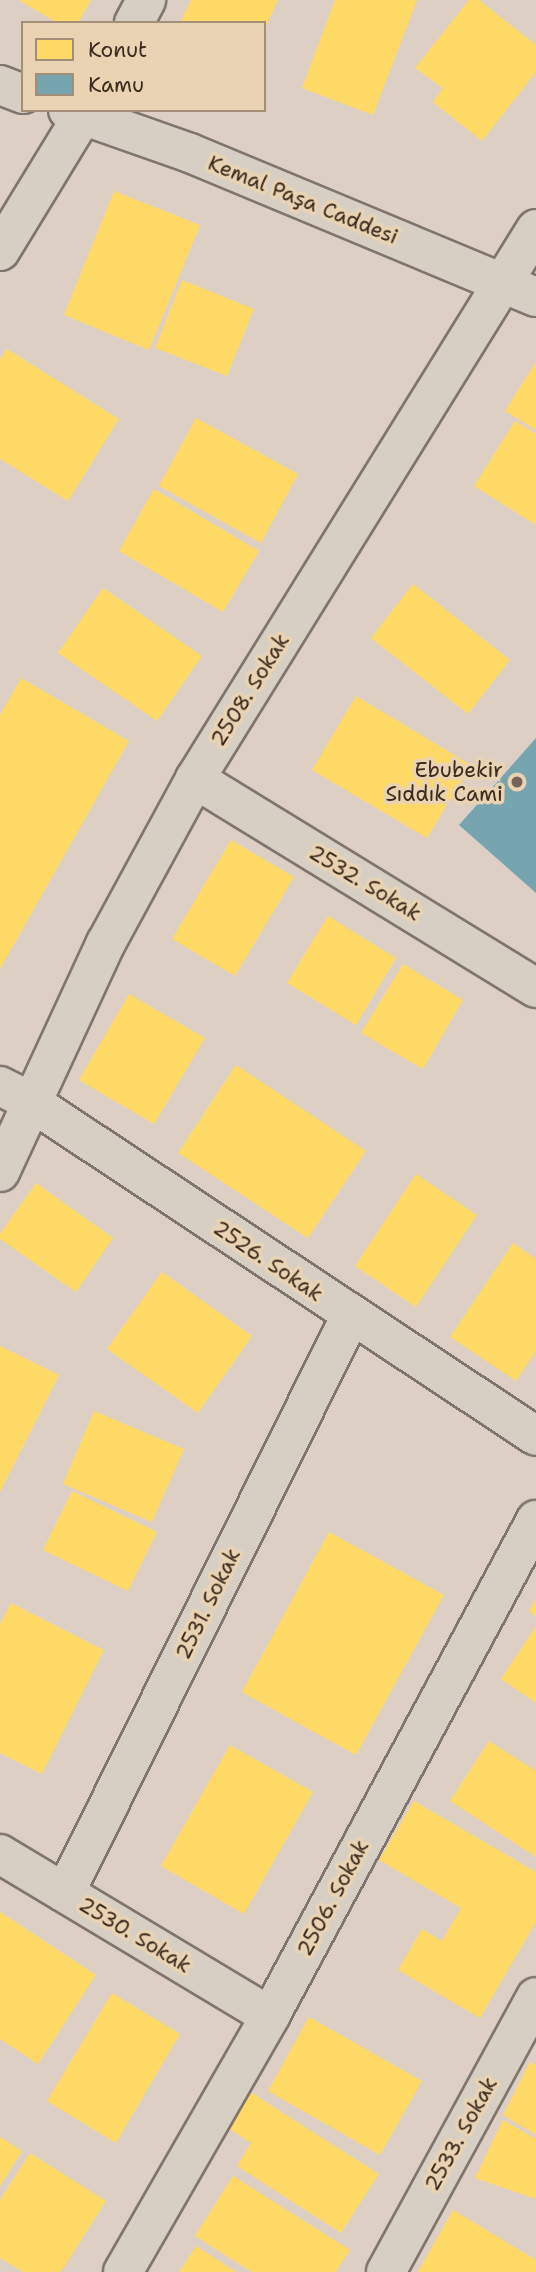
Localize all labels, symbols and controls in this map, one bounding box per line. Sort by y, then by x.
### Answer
legend [21,21,266,112]
text: Konut [88,36,147,64]
text: Kamu [88,71,144,99]
street label: Kemal Paşa Caddesi [204,150,402,250]
street label: 2508. Sokak [205,629,295,751]
place label: Ebubekir Sıddık Cami [385,757,503,807]
marker: Ebubekir Sıddık Cami [509,774,525,790]
street label: 2532. Sokak [304,840,426,926]
street label: 2526. Sokak [208,1215,328,1307]
street label: 2531. Sokak [170,1544,246,1664]
street label: 2506. Sokak [292,1836,374,1960]
street label: 2530. Sokak [74,1892,196,1978]
street label: 2533. Sokak [419,2073,503,2195]

